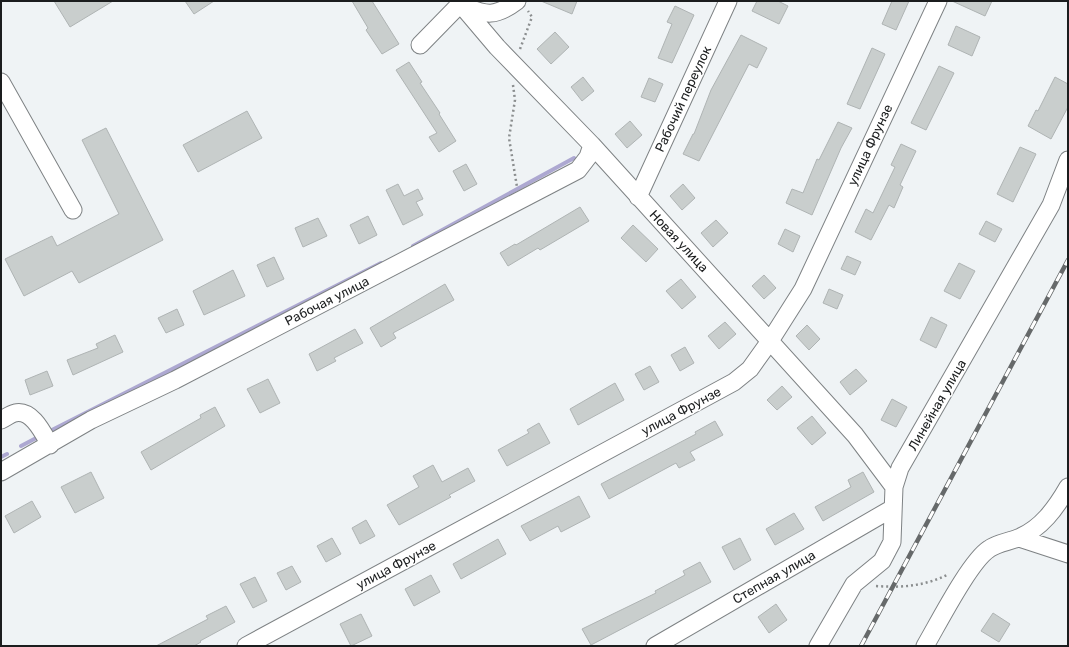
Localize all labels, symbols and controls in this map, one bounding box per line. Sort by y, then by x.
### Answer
street label: Рабочий переулок [652,44,714,154]
street label: улица Фрунзе [845,102,895,188]
street label: Новая улица [647,207,711,275]
street label: Рабочая улица [282,273,372,329]
street label: Линейная улица [905,357,969,453]
street label: улица Фрунзе [639,384,723,438]
street label: улица Фрунзе [354,538,438,592]
street label: Степная улица [730,547,818,607]

